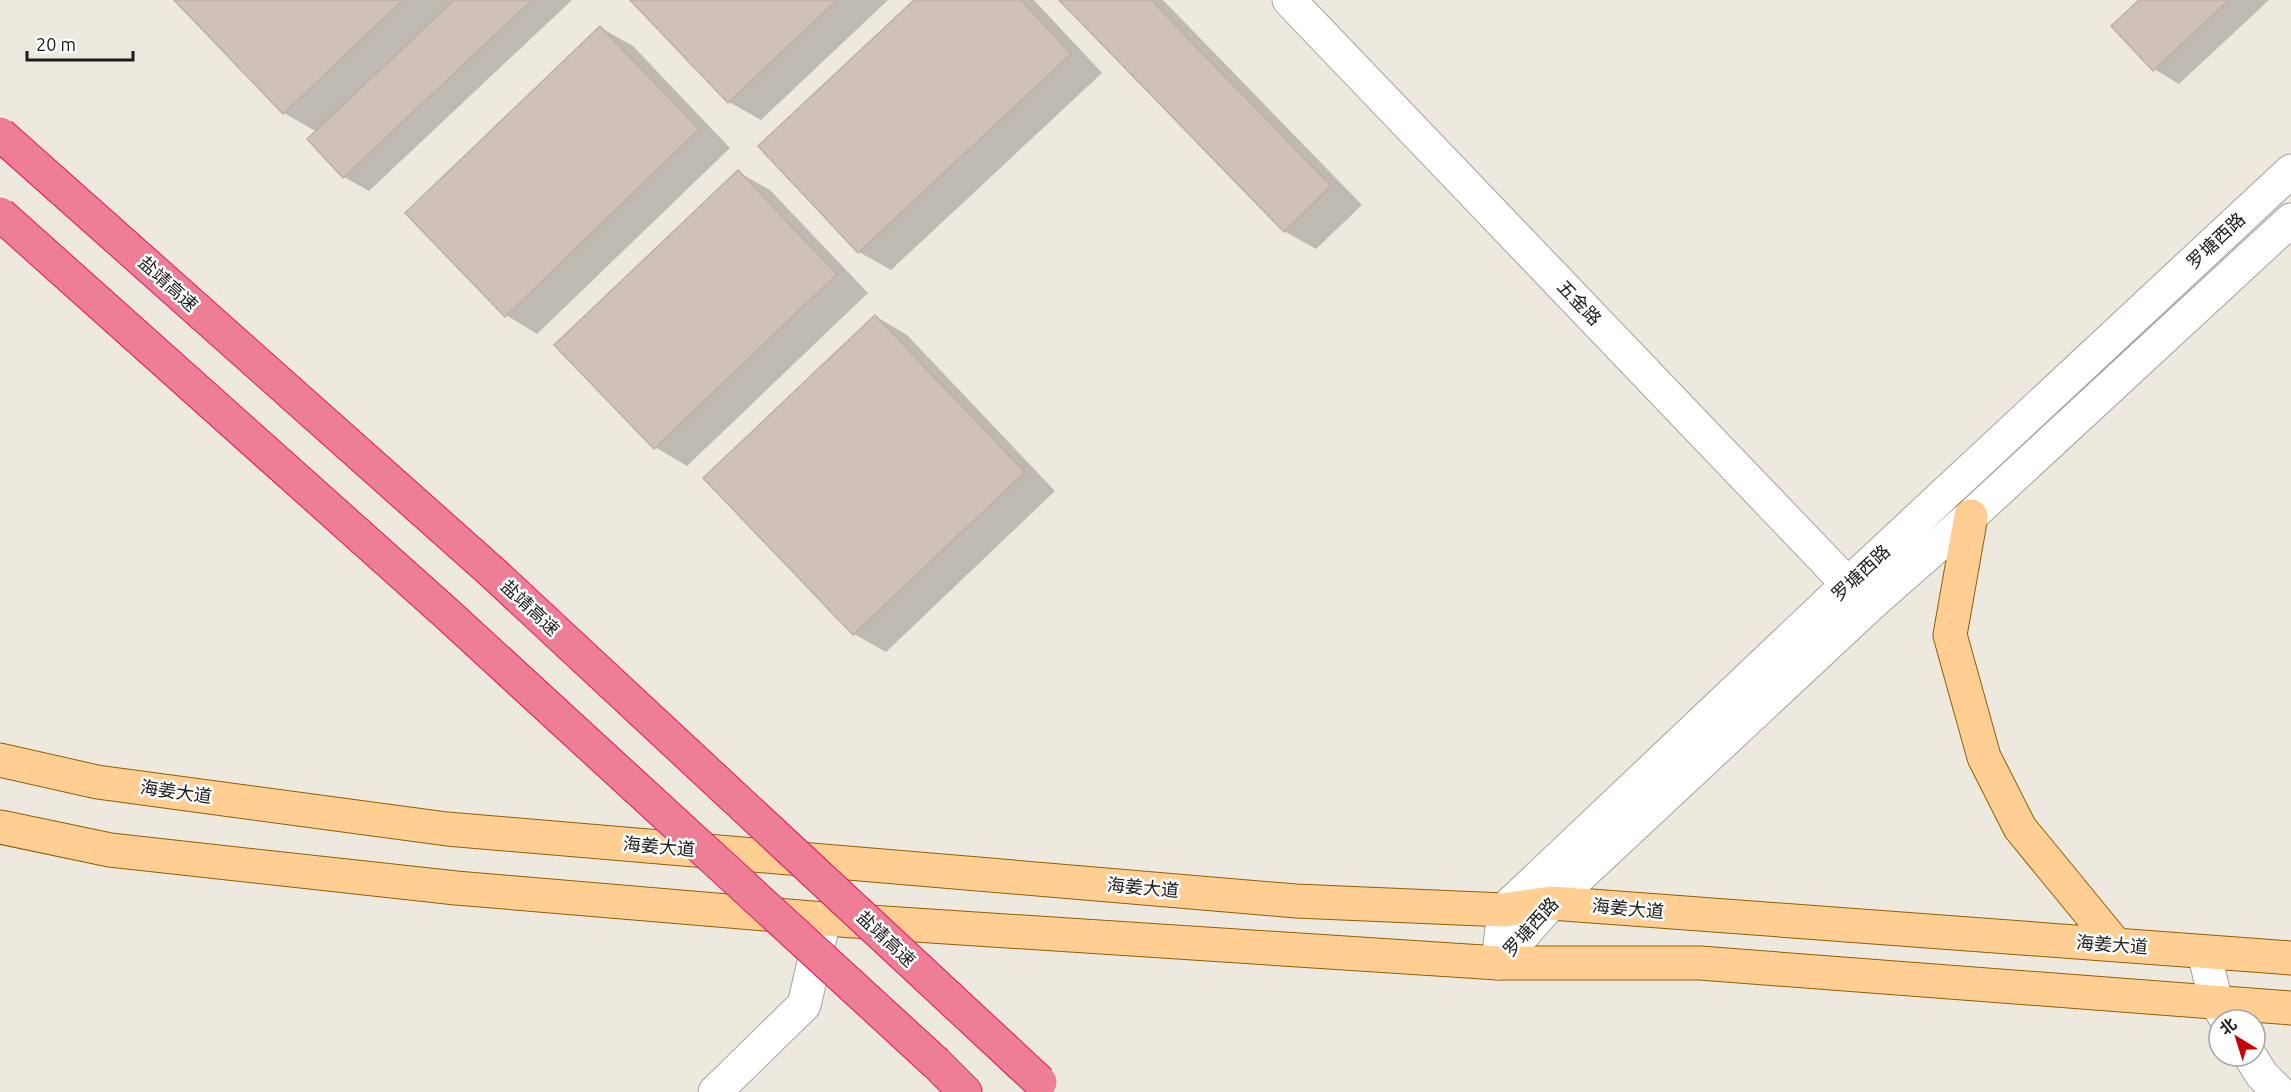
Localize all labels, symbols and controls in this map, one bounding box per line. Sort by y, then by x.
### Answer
scale bar [27,24,134,62]
text: 20 m [36,34,76,54]
street label: 罗塘西路 [2182,208,2248,272]
street label: 盐靖高速 [135,252,202,315]
street label: 五金路 [1554,276,1606,329]
street label: 罗塘西路 [1827,540,1893,604]
street label: 盐靖高速 [498,575,564,639]
street label: 海姜大道 [139,776,213,806]
street label: 海姜大道 [622,833,696,859]
street label: 海姜大道 [1106,874,1180,900]
street label: 罗塘西路 [1499,893,1562,960]
street label: 海姜大道 [1591,895,1665,921]
street label: 盐靖高速 [854,906,920,970]
street label: 海姜大道 [2075,932,2149,956]
north arrow [2207,1008,2267,1068]
text: 北 [2216,1014,2240,1038]

